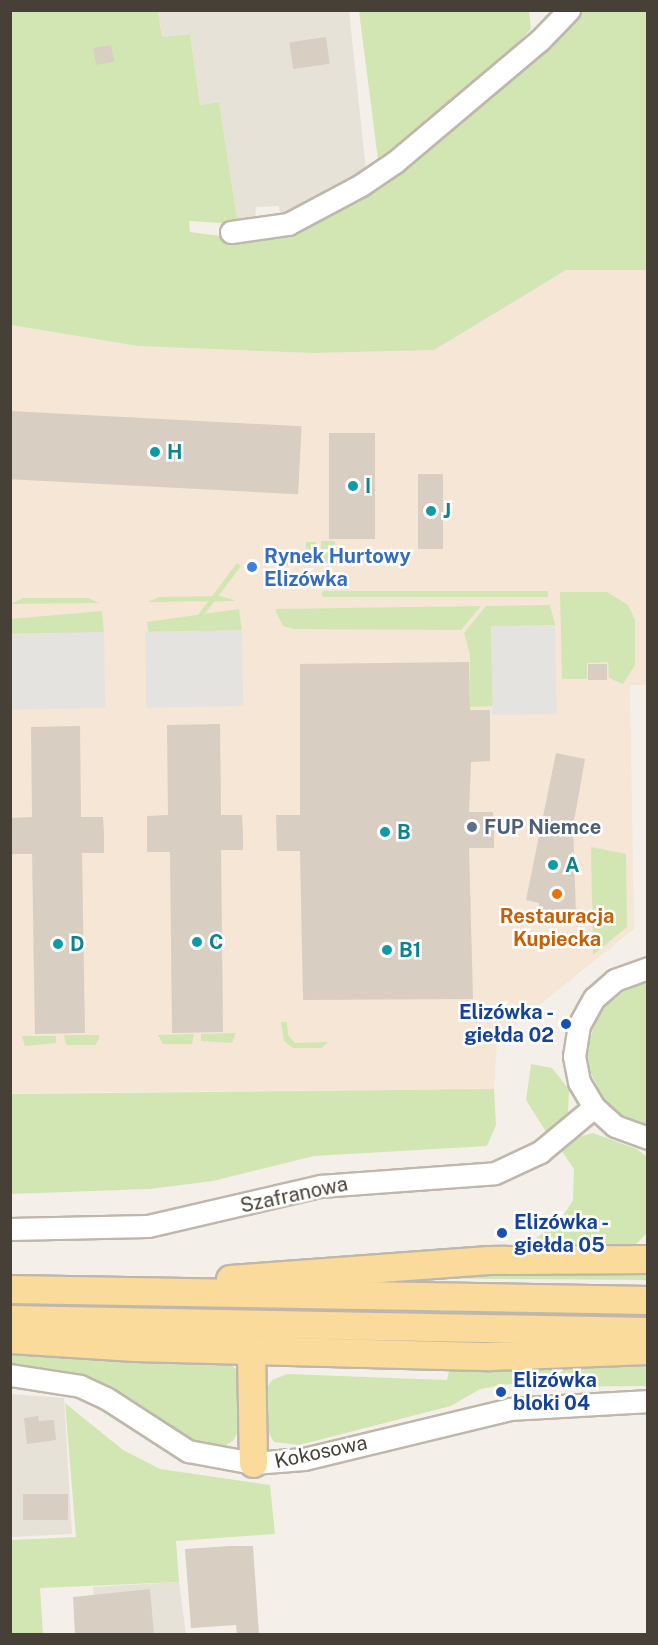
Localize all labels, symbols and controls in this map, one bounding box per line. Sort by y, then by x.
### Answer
place label: H [167,440,182,464]
marker: H [148,445,162,459]
place label: I [365,474,371,498]
marker: I [346,479,360,493]
place label: J [443,499,451,523]
marker: J [424,504,438,518]
place label: Rynek Hurtowy Elizówka [264,544,411,591]
marker: Rynek Hurtowy Elizówka [245,560,259,574]
place label: FUP Niemce [484,815,601,839]
place label: B [397,820,411,844]
marker: FUP Niemce [465,820,479,834]
marker: B [378,825,392,839]
place label: A [565,853,580,877]
marker: A [546,858,560,872]
marker: Restauracja Kupiecka [550,887,564,901]
place label: Restauracja Kupiecka [500,904,614,951]
place label: C [209,930,223,954]
place label: D [70,932,84,956]
marker: C [190,935,204,949]
marker: D [51,937,65,951]
place label: B1 [399,938,421,962]
marker: B1 [380,943,394,957]
place label: Elizówka - giełda 02 [458,1000,554,1047]
marker: Elizówka - giełda 02 [559,1017,573,1031]
street label: Szafranowa [238,1172,350,1218]
place label: Elizówka - giełda 05 [514,1210,610,1257]
marker: Elizówka - giełda 05 [495,1226,509,1240]
place label: Elizówka bloki 04 [513,1368,597,1415]
marker: Elizówka bloki 04 [494,1385,508,1399]
street label: Kokosowa [272,1430,370,1474]

